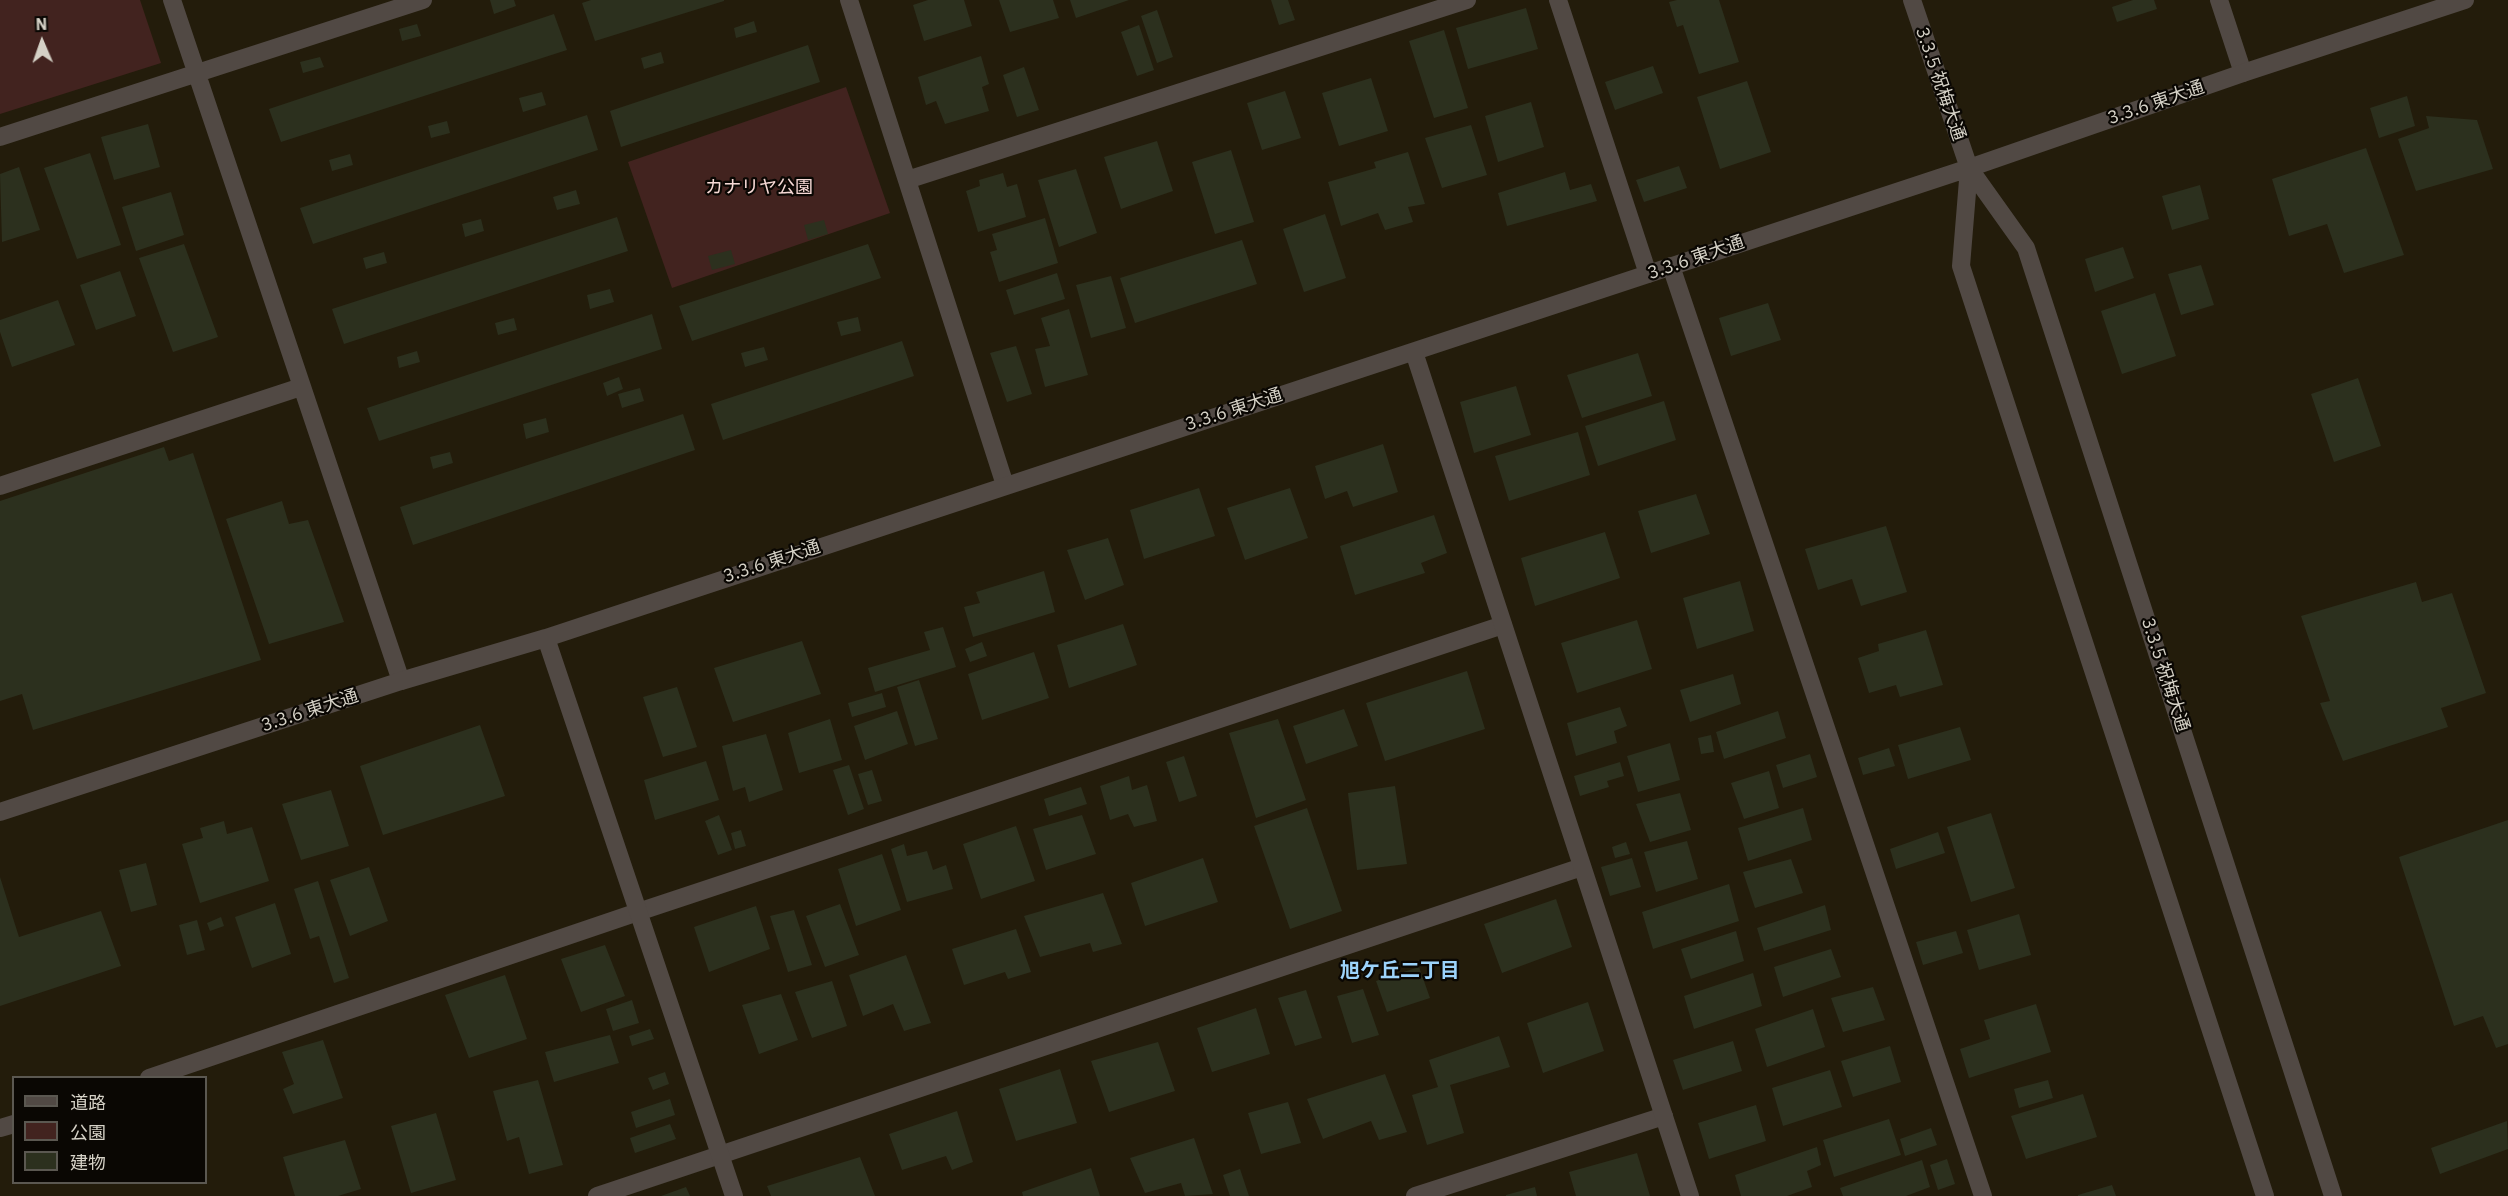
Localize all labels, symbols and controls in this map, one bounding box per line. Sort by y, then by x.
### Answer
north arrow [12,12,72,72]
text: N [35,14,48,34]
street label: 3.3.5 祝梅大通 [1911,24,1969,144]
street label: 3.3.6 東大通 [2105,76,2207,130]
park label: カナリヤ公園 [705,177,813,199]
street label: 3.3.6 東大通 [1645,231,1747,285]
street label: 3.3.6 東大通 [1183,384,1285,436]
street label: 3.3.6 東大通 [721,536,823,588]
street label: 3.3.5 祝梅大通 [2136,615,2194,735]
street label: 3.3.6 東大通 [259,685,361,737]
district label: 旭ケ丘二丁目 [1340,959,1460,983]
legend [12,1076,207,1184]
text: 道路 [70,1091,106,1114]
text: 公園 [70,1121,106,1144]
text: 建物 [70,1151,106,1174]

